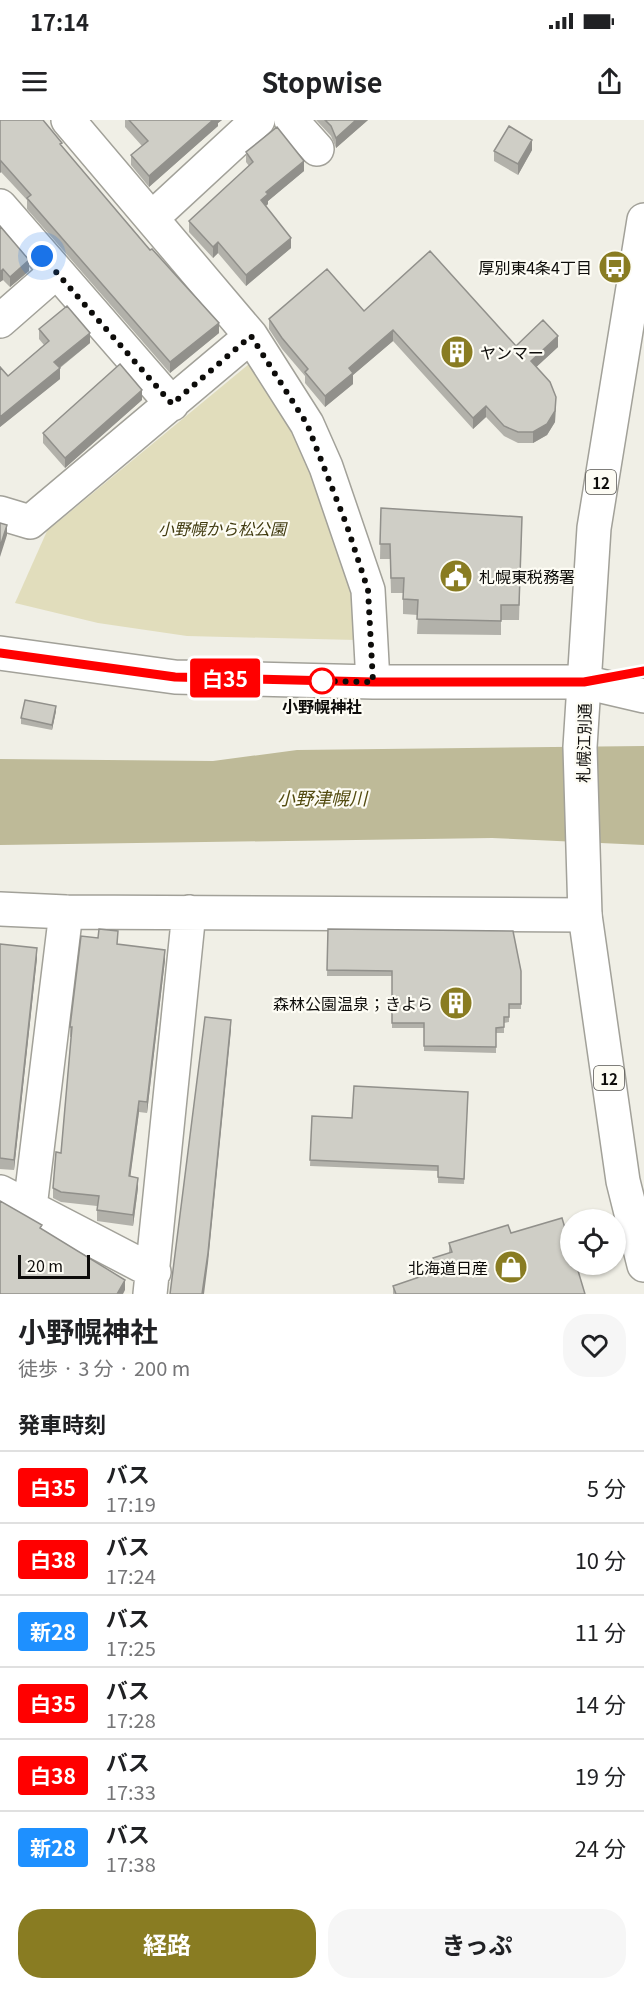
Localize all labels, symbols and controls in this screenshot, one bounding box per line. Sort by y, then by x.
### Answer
text: 17:14 [30,5,89,37]
text: Stopwise [261,62,383,101]
icon: menu [18,65,51,98]
icon: share [593,65,626,98]
your location [27,241,57,271]
bus stop icon: 厚別東4条4丁目 [597,249,633,285]
place label: 厚別東4条4丁目 [478,255,592,279]
building icon: ヤンマー [439,334,475,370]
place label: ヤンマー [480,340,544,364]
road number: 12 [586,470,616,494]
park label: 小野幌から松公園 [158,516,288,540]
public building icon: 札幌東税務署 [438,558,474,594]
place label: 札幌東税務署 [479,564,575,588]
line badge: 白35 [190,658,260,698]
text: 白35 [202,663,248,693]
marker: 小野幌神社 [309,668,335,694]
place label: 小野幌神社 [282,694,362,718]
street label: 札幌江別通 [570,703,596,783]
water label: 小野津幌川 [277,784,369,810]
building icon: 森林公園温泉；きよら [438,985,474,1021]
place label: 森林公園温泉；きよら [273,991,433,1015]
road number: 12 [594,1066,624,1090]
map controls [560,1209,626,1275]
button: locate [560,1209,626,1275]
shop icon: 北海道日産 [493,1249,529,1285]
scale bar [18,1252,90,1280]
text: 20 m [27,1253,63,1277]
place label: 北海道日産 [408,1255,488,1279]
text: 小野幌神社 [18,1310,158,1350]
button: heart [563,1314,626,1377]
text: 徒歩 · 3 分 · 200 m [18,1353,190,1382]
text: 発車時刻 [18,1407,106,1439]
text: バス [106,1457,150,1489]
text: 5 分 [587,1471,626,1503]
text: 白35 [30,1472,76,1502]
text: 17:19 [106,1489,156,1518]
text: バス [106,1529,150,1561]
text: 10 分 [575,1543,626,1575]
text: 白38 [30,1544,76,1574]
text: 17:24 [106,1561,156,1590]
text: バス [106,1601,150,1633]
text: 11 分 [575,1615,626,1647]
text: 新28 [30,1616,76,1646]
text: 17:25 [106,1633,156,1662]
text: バス [106,1673,150,1705]
text: 14 分 [575,1687,626,1719]
text: 白35 [30,1688,76,1718]
text: 17:28 [106,1705,156,1734]
text: バス [106,1745,150,1777]
text: 19 分 [575,1759,626,1791]
text: 白38 [30,1760,76,1790]
text: 17:33 [106,1777,156,1806]
text: バス [106,1817,150,1849]
text: 24 分 [575,1831,626,1863]
text: 新28 [30,1832,76,1862]
text: 17:38 [106,1849,156,1878]
button: 経路 [18,1909,316,1978]
button: きっぷ [328,1909,626,1978]

